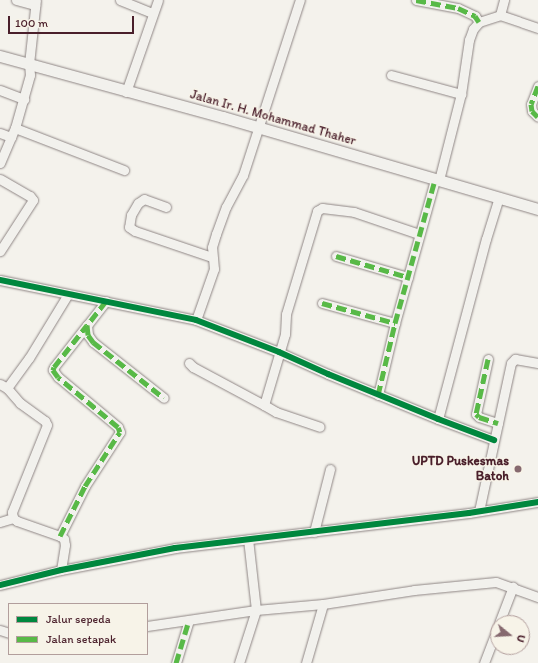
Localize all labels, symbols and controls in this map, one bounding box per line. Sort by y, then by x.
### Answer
scale bar [10,8,136,34]
text: 100 m [15,16,48,30]
street label: Jalan Ir. H. Mohammad Thaher [188,87,358,149]
place label: UPTD Puskesmas Batoh [412,454,509,485]
marker: UPTD Puskesmas Batoh [512,463,524,475]
legend [8,603,148,655]
text: Jalur sepeda [46,612,111,626]
north arrow [490,615,530,655]
text: Jalan setapak [46,632,116,646]
text: U [514,633,528,644]

